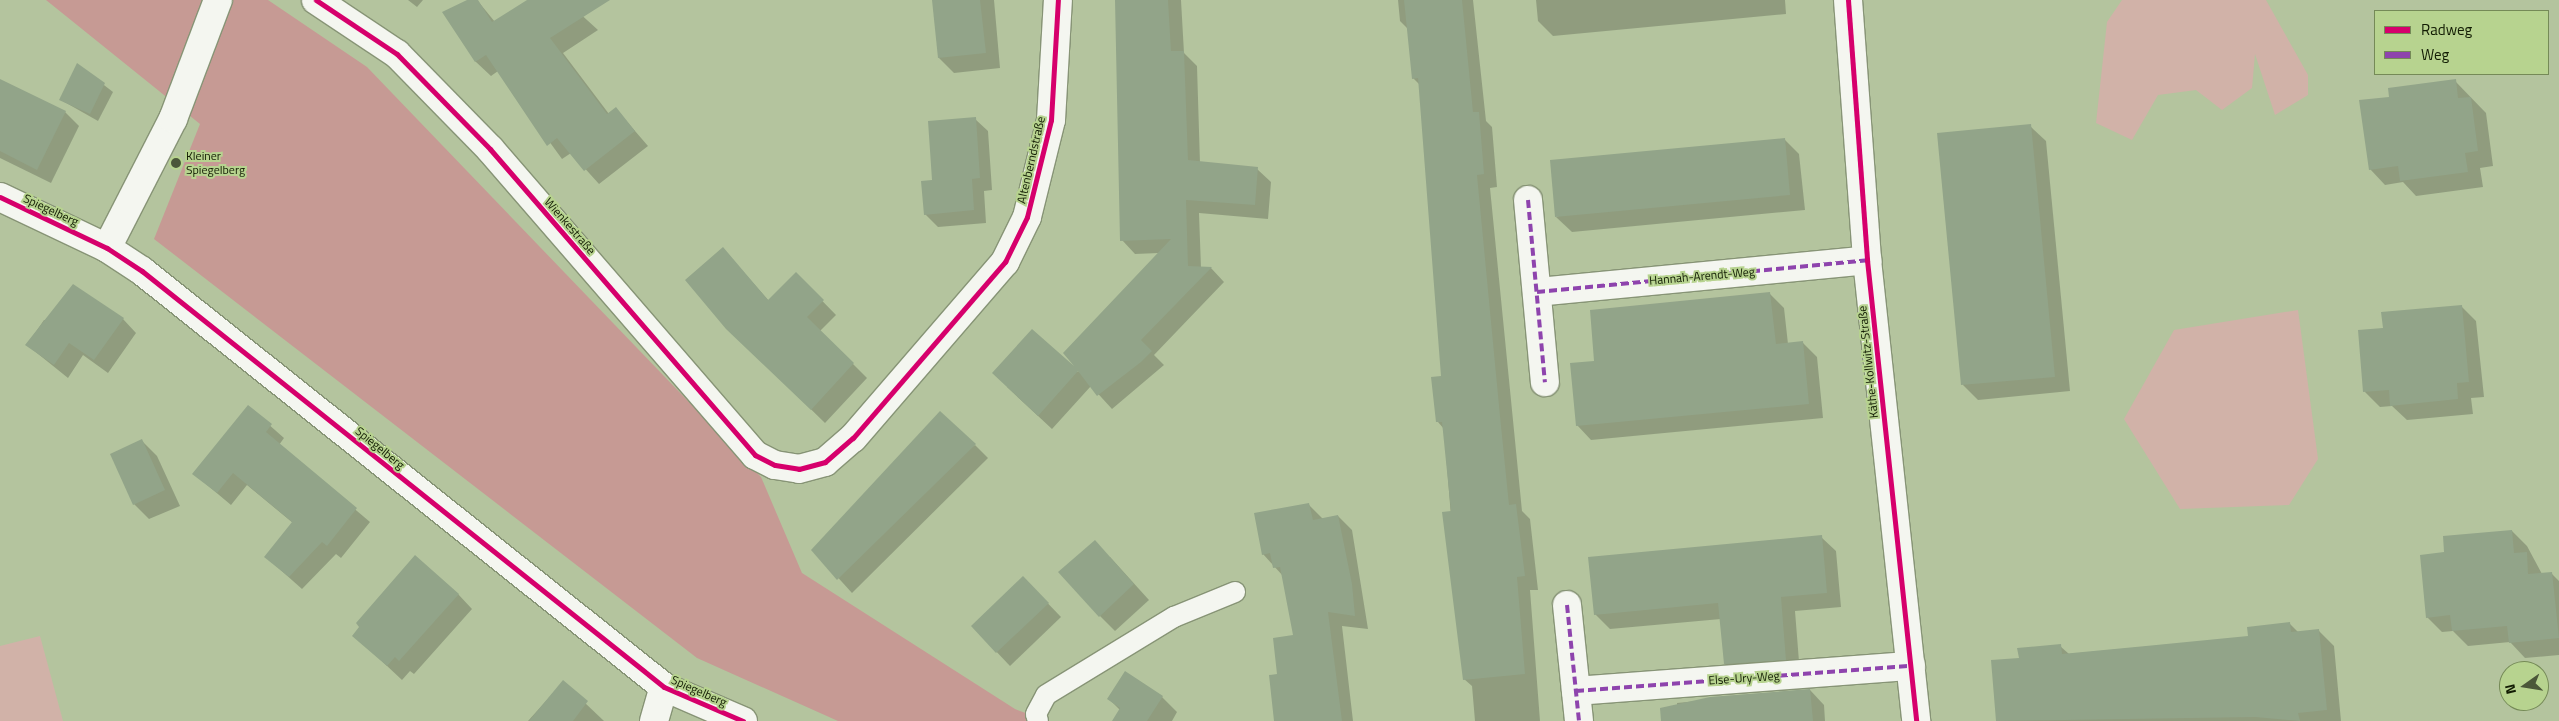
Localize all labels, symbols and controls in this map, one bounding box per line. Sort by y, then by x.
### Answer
legend [2374,10,2549,75]
text: Radweg [2421,18,2472,41]
text: Weg [2421,43,2449,66]
street label: Altenberndstraße [1014,115,1048,205]
place label: Kleiner Spiegelberg [186,149,245,177]
marker: Kleiner Spiegelberg [170,157,182,169]
street label: Spiegelberg [21,191,81,229]
street label: Wienkestraße [541,195,599,257]
street label: Hannah-Arendt-Weg [1648,264,1756,288]
street label: Käthe-Kollwitz-Straße [1855,305,1881,419]
street label: Spiegelberg [352,424,408,472]
north arrow [2499,661,2549,711]
street label: Else-Ury-Weg [1708,668,1780,688]
street label: Spiegelberg [669,672,729,710]
text: N [2499,682,2521,696]

